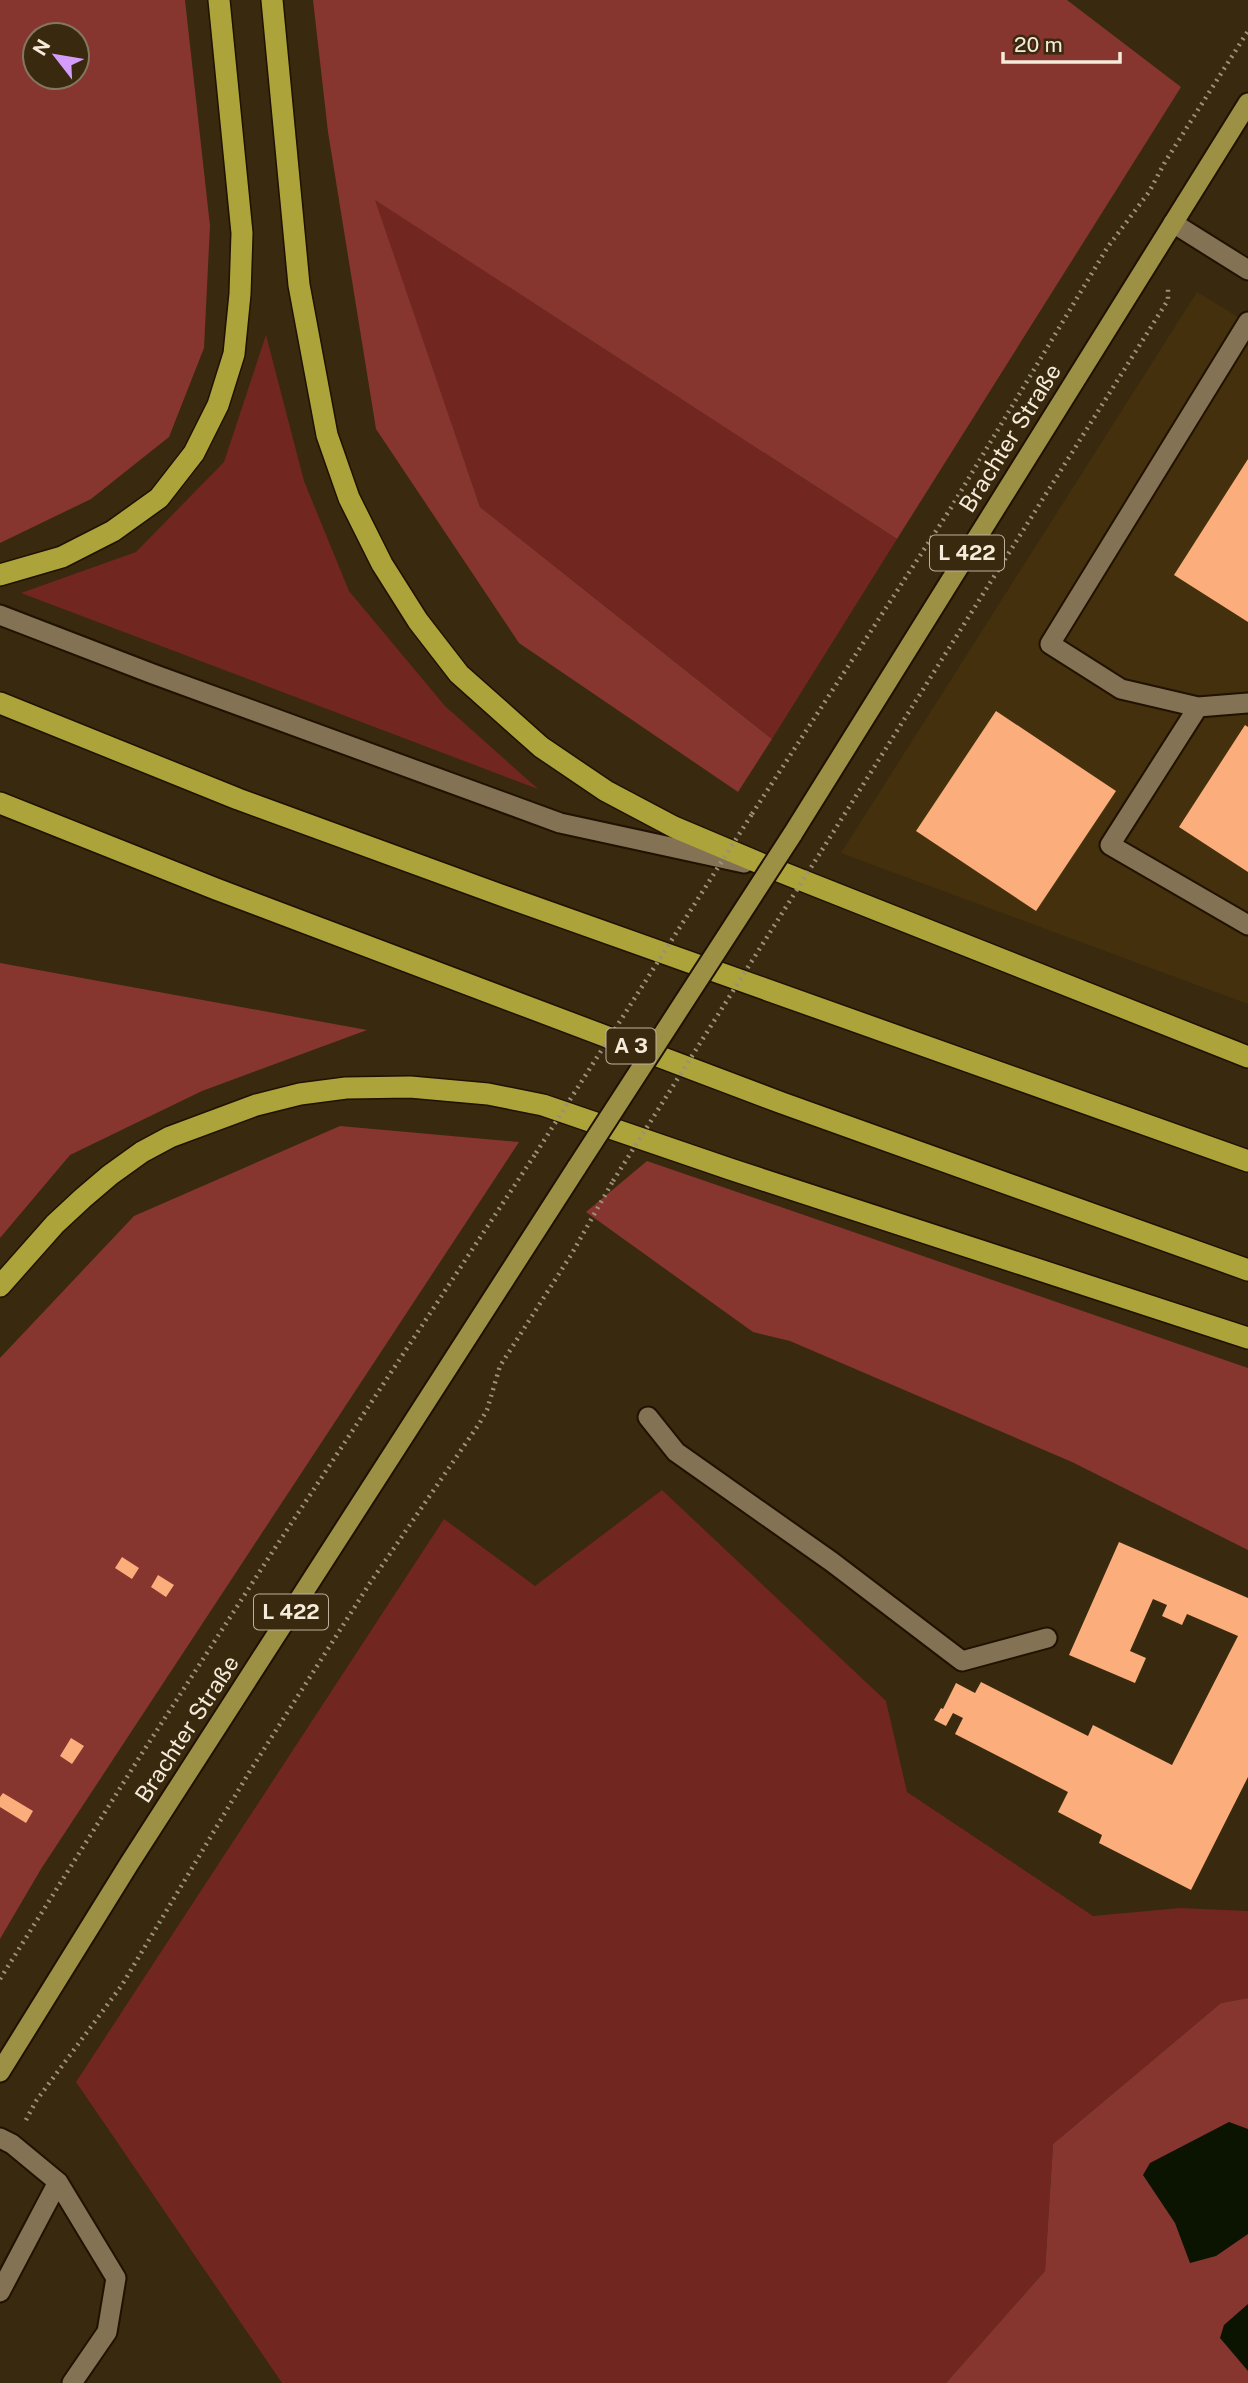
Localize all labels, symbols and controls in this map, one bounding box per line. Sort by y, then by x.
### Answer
north arrow [21,21,91,91]
scale bar [1003,21,1120,65]
text: 20 m [1014,32,1063,57]
text: N [28,35,55,59]
street label: Brachter Straße [953,359,1066,517]
road number: L 422 [930,536,1004,570]
road number: A 3 [606,1028,656,1064]
road number: L 422 [254,1594,328,1630]
street label: Brachter Straße [129,1650,244,1807]

